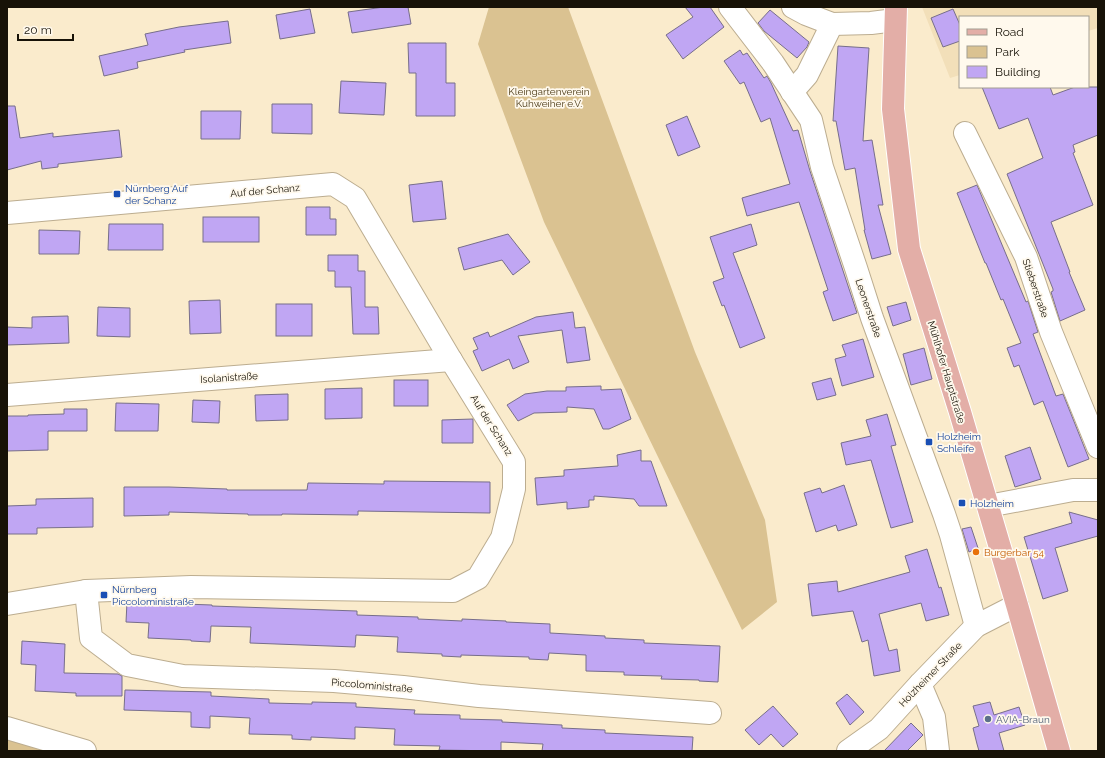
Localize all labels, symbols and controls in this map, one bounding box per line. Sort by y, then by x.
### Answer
scale bar [18,16,73,42]
legend [959,16,1089,88]
text: 20 m [24,23,52,37]
text: Road [995,25,1024,39]
text: Park [995,45,1020,59]
text: Building [995,65,1041,79]
park label: Kleingartenverein Kuhweiher e.V. [508,86,590,109]
street label: Auf der Schanz [230,182,300,199]
place label: Nürnberg Auf der Schanz [125,183,188,206]
marker: Nürnberg Auf der Schanz [112,189,122,199]
street label: Stieberstraße [1020,257,1051,319]
street label: Leonerstraße [853,277,884,339]
street label: Mühlhofer Hauptstraße [926,320,967,425]
street label: Isolanistraße [200,370,258,385]
street label: Auf der Schanz [468,393,515,458]
place label: Holzheim Schleife [937,431,981,454]
marker: Holzheim Schleife [924,437,934,447]
marker: Holzheim [957,498,967,508]
place label: Holzheim [970,498,1014,509]
marker: Burgerbar 54 [971,547,981,557]
place label: Burgerbar 54 [984,547,1044,558]
place label: Nürnberg Piccoloministraße [112,584,194,607]
marker: Nürnberg Piccoloministraße [99,590,109,600]
street label: Holzheimer Straße [897,640,964,709]
street label: Piccoloministraße [331,676,413,695]
marker: AVIA-Braun [983,714,993,724]
place label: AVIA-Braun [996,714,1050,725]

